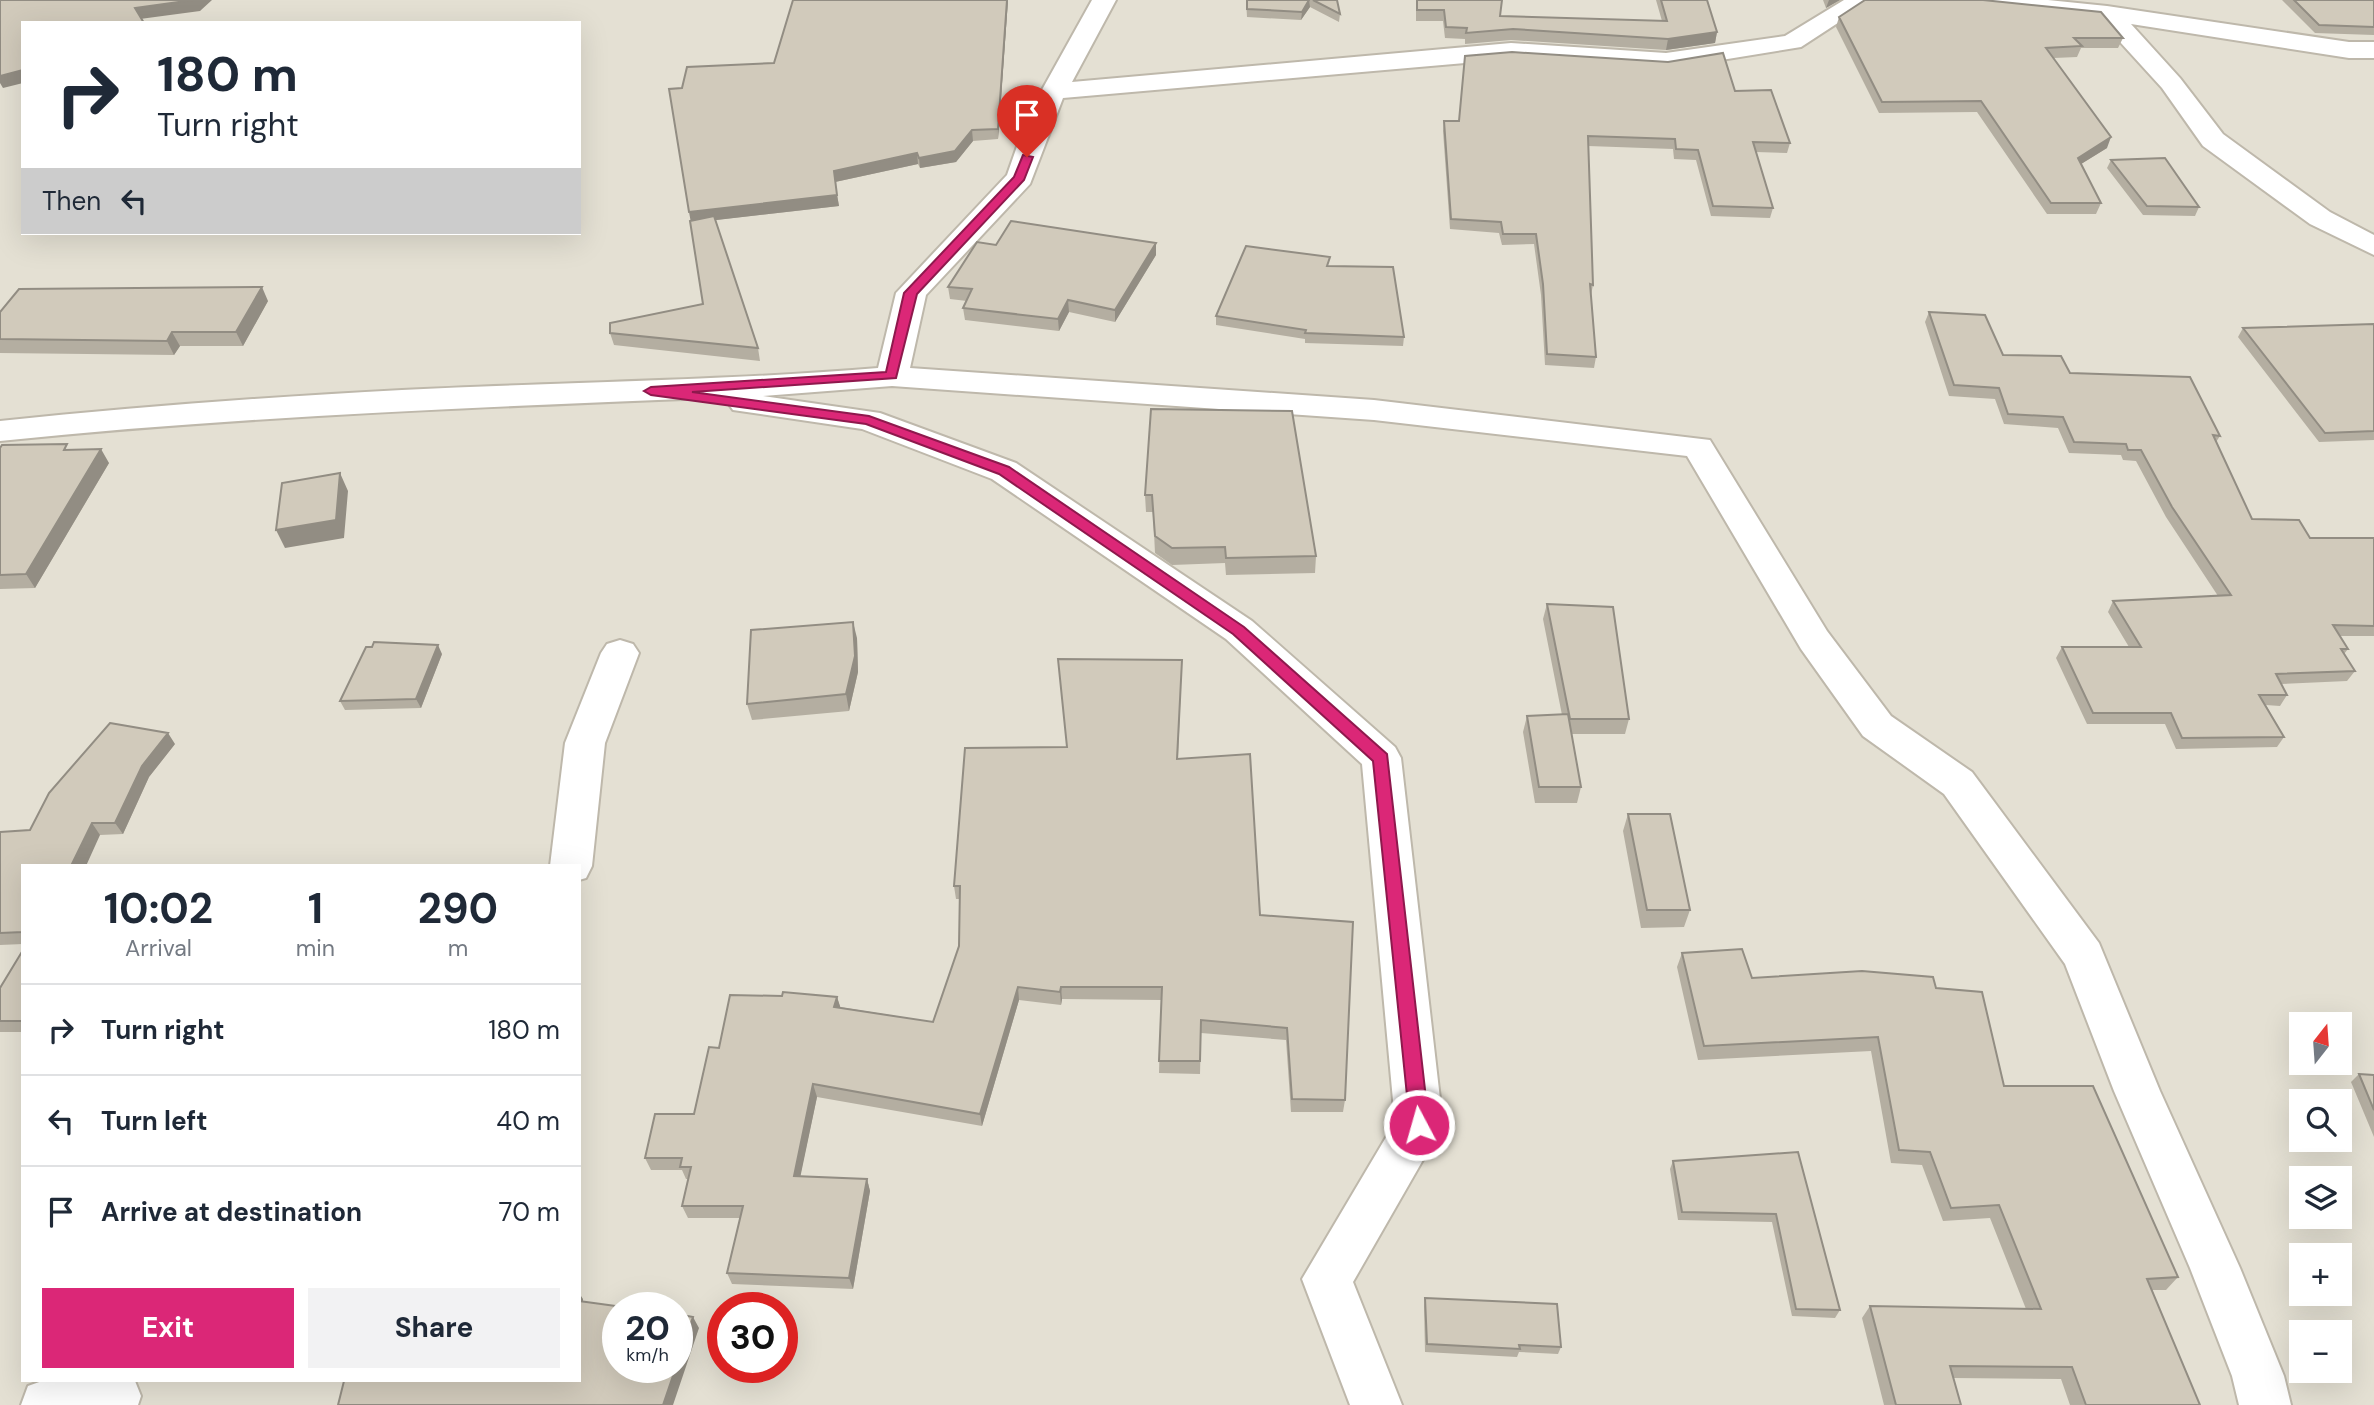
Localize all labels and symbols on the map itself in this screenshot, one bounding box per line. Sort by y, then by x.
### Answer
pin [997,85,1057,157]
north arrow [2289,1012,2352,1074]
position arrow [1382,1088,1456,1162]
speed limit sign: 30 [707,1292,798,1383]

